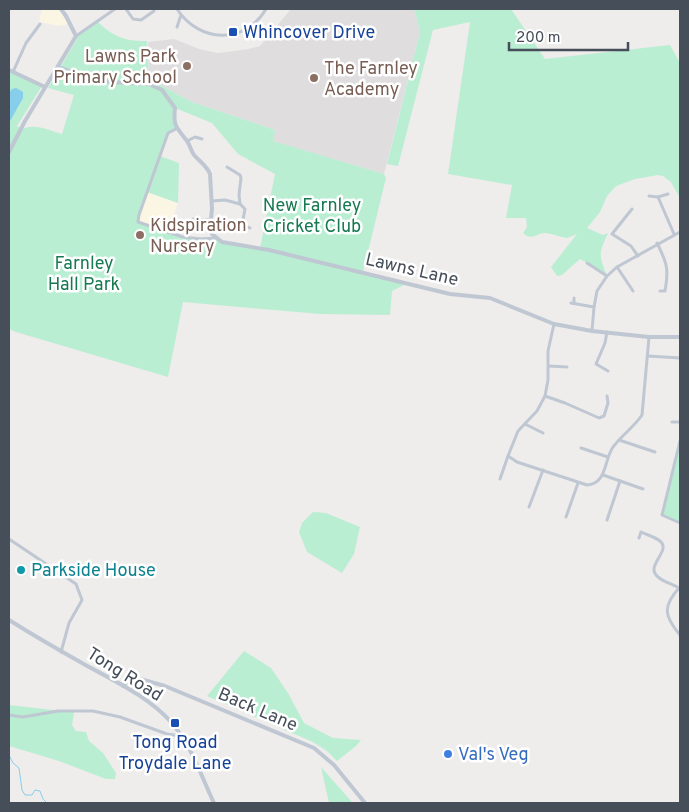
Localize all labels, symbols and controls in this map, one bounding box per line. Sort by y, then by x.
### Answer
scale bar [509,20,628,52]
place label: Whincover Drive [243,22,375,45]
marker: Whincover Drive [227,26,239,38]
text: 200 m [516,29,561,48]
place label: Lawns Park Primary School [53,46,177,90]
place label: The Farnley Academy [324,58,418,102]
marker: Lawns Park Primary School [181,60,193,72]
marker: The Farnley Academy [308,72,320,84]
park label: New Farnley Cricket Club [263,195,361,239]
place label: Kidspiration Nursery [150,215,247,259]
marker: Kidspiration Nursery [134,229,146,241]
street label: Lawns Lane [363,249,460,292]
park label: Farnley Hall Park [48,253,120,297]
place label: Parkside House [31,560,156,583]
marker: Parkside House [15,564,27,576]
street label: Tong Road [82,643,166,708]
street label: Back Lane [214,683,301,737]
marker: Tong Road Troydale Lane [169,717,181,729]
place label: Tong Road Troydale Lane [119,732,231,776]
place label: Val's Veg [458,744,529,767]
marker: Val's Veg [442,748,454,760]

